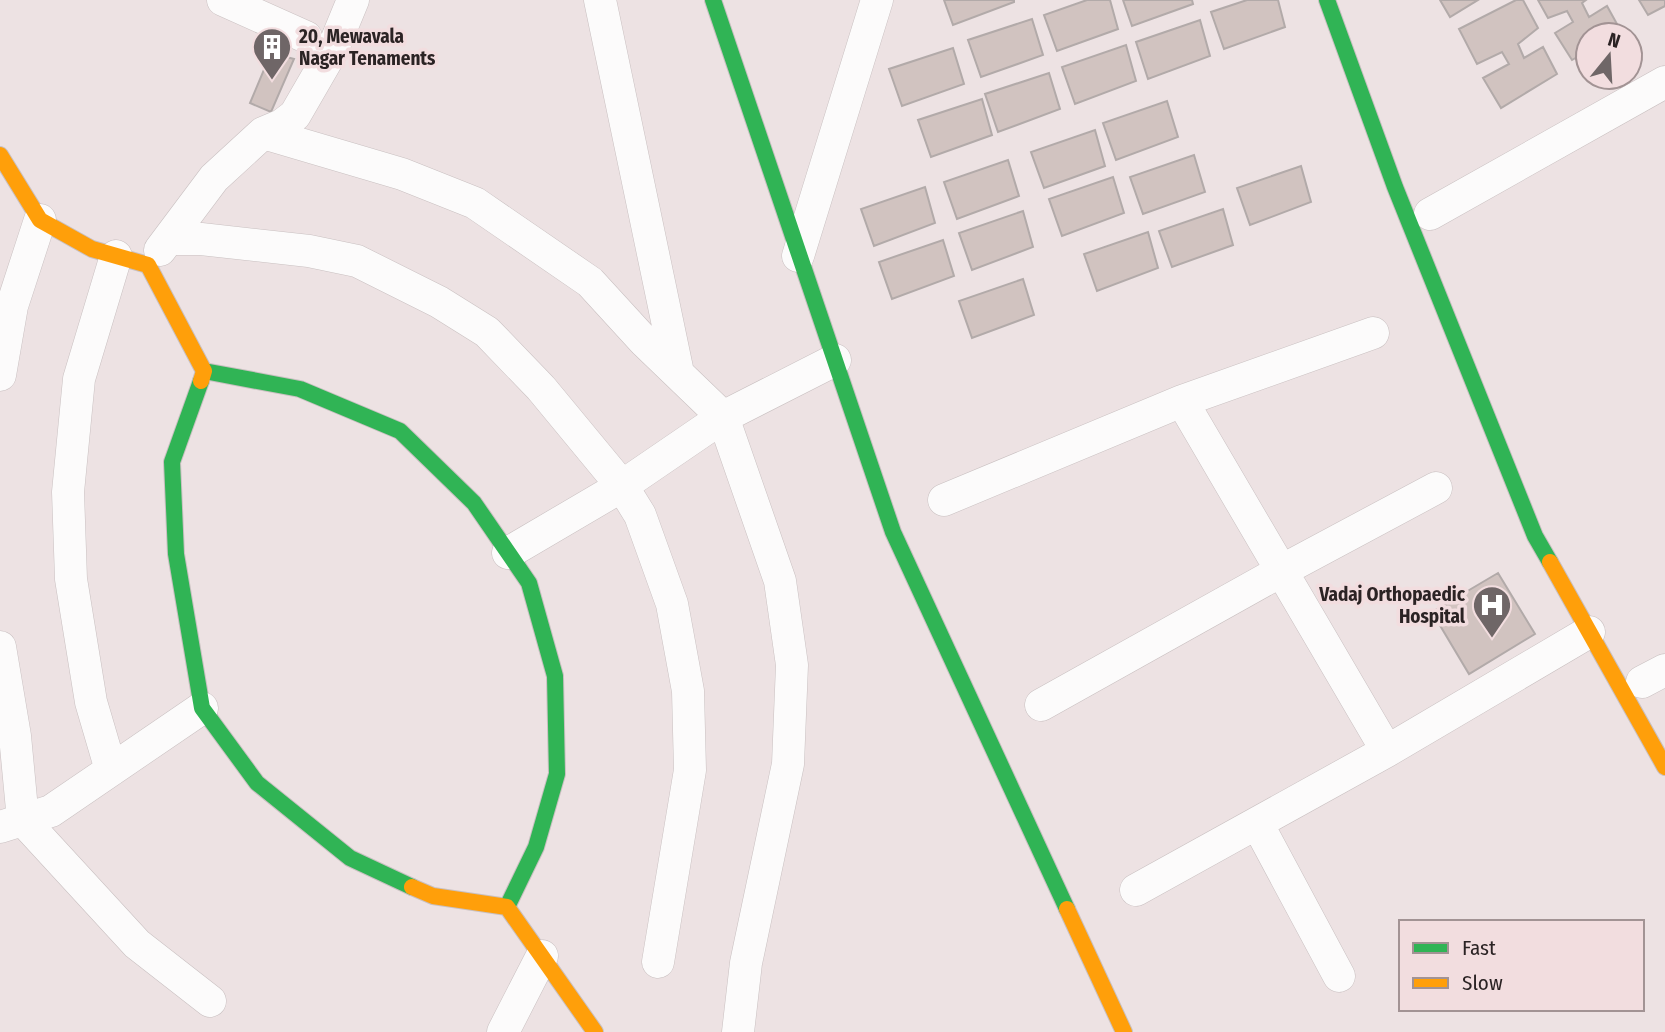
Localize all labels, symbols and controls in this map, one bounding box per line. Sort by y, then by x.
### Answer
north arrow [1574,21,1644,91]
place label: 20, Mewavala Nagar Tenaments [298,25,436,70]
building icon: 20, Mewavala Nagar Tenaments [251,26,293,81]
text: N [1605,28,1623,53]
place label: Vadaj Orthopaedic Hospital [1318,583,1466,628]
hospital icon: Vadaj Orthopaedic Hospital [1471,584,1513,639]
legend [1399,920,1644,1011]
text: Fast [1462,935,1496,961]
text: Slow [1462,970,1503,996]

